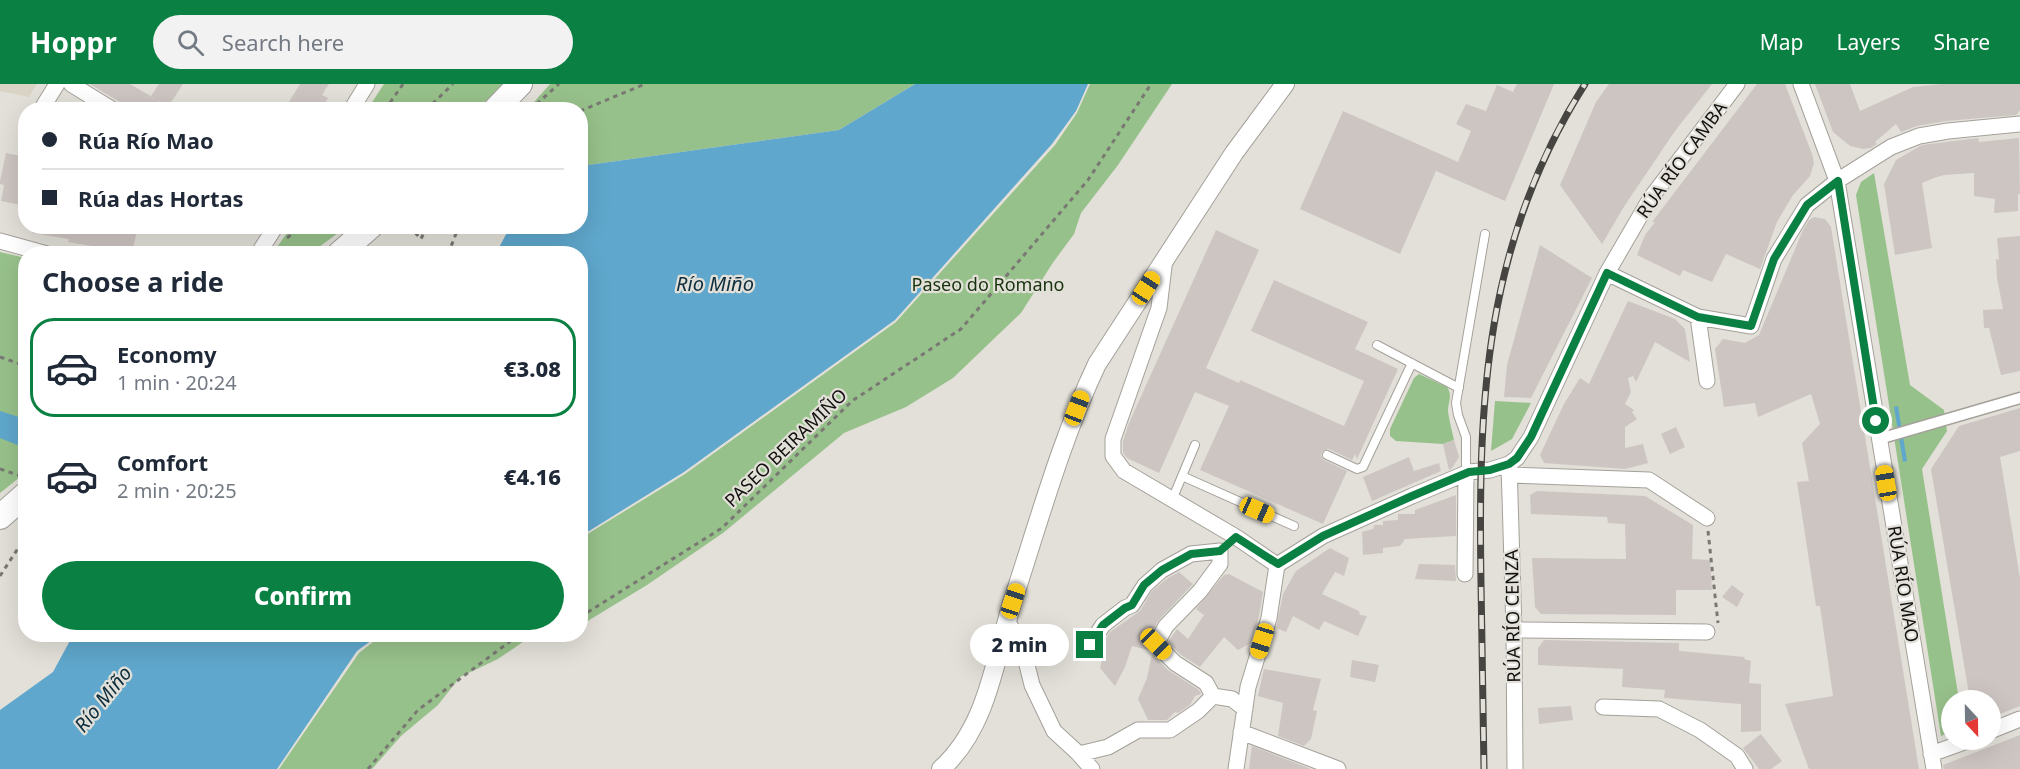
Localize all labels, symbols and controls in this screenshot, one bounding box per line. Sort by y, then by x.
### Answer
search box [153,15,573,69]
text: Hoppr [30,23,117,61]
icon: search [174,26,207,59]
text: Search here [222,27,344,57]
text: Map [1760,28,1804,56]
text: Layers [1837,28,1901,56]
text: Share [1934,28,1990,56]
street label: RÚA RÍO CAMBA [1631,96,1732,223]
text: Rúa Río Mao [78,125,214,155]
text: Rúa das Hortas [78,183,244,213]
text: Choose a ride [42,263,224,300]
car [1129,268,1163,308]
water label: Río Miño [676,270,754,297]
park label: Paseo do Romano [912,272,1065,296]
text: Economy [117,339,216,369]
icon: car [45,341,99,395]
text: €3.08 [504,353,561,383]
text: 1 min · 20:24 [117,369,237,396]
street label: PASEO BEIRAMIÑO [719,383,851,512]
car [1062,388,1092,428]
route start [1862,407,1889,434]
text: Comfort [117,447,208,477]
icon: car [45,449,99,503]
text: €4.16 [504,461,561,491]
car [1874,464,1898,502]
text: 2 min · 20:25 [117,477,237,504]
car [1237,494,1277,526]
street label: RÚA RÍO MAO [1883,524,1925,644]
street label: RÚA RÍO CENZA [1499,549,1525,683]
button: Confirm [42,561,564,630]
car [999,581,1027,621]
car [1248,621,1276,661]
callout: 2 min [970,624,1069,666]
car [1137,625,1175,663]
text: 2 min [992,631,1047,658]
route end [1076,631,1103,658]
water label: Río Miño [68,660,138,737]
north arrow [1941,690,2001,750]
map controls [1941,690,2001,750]

